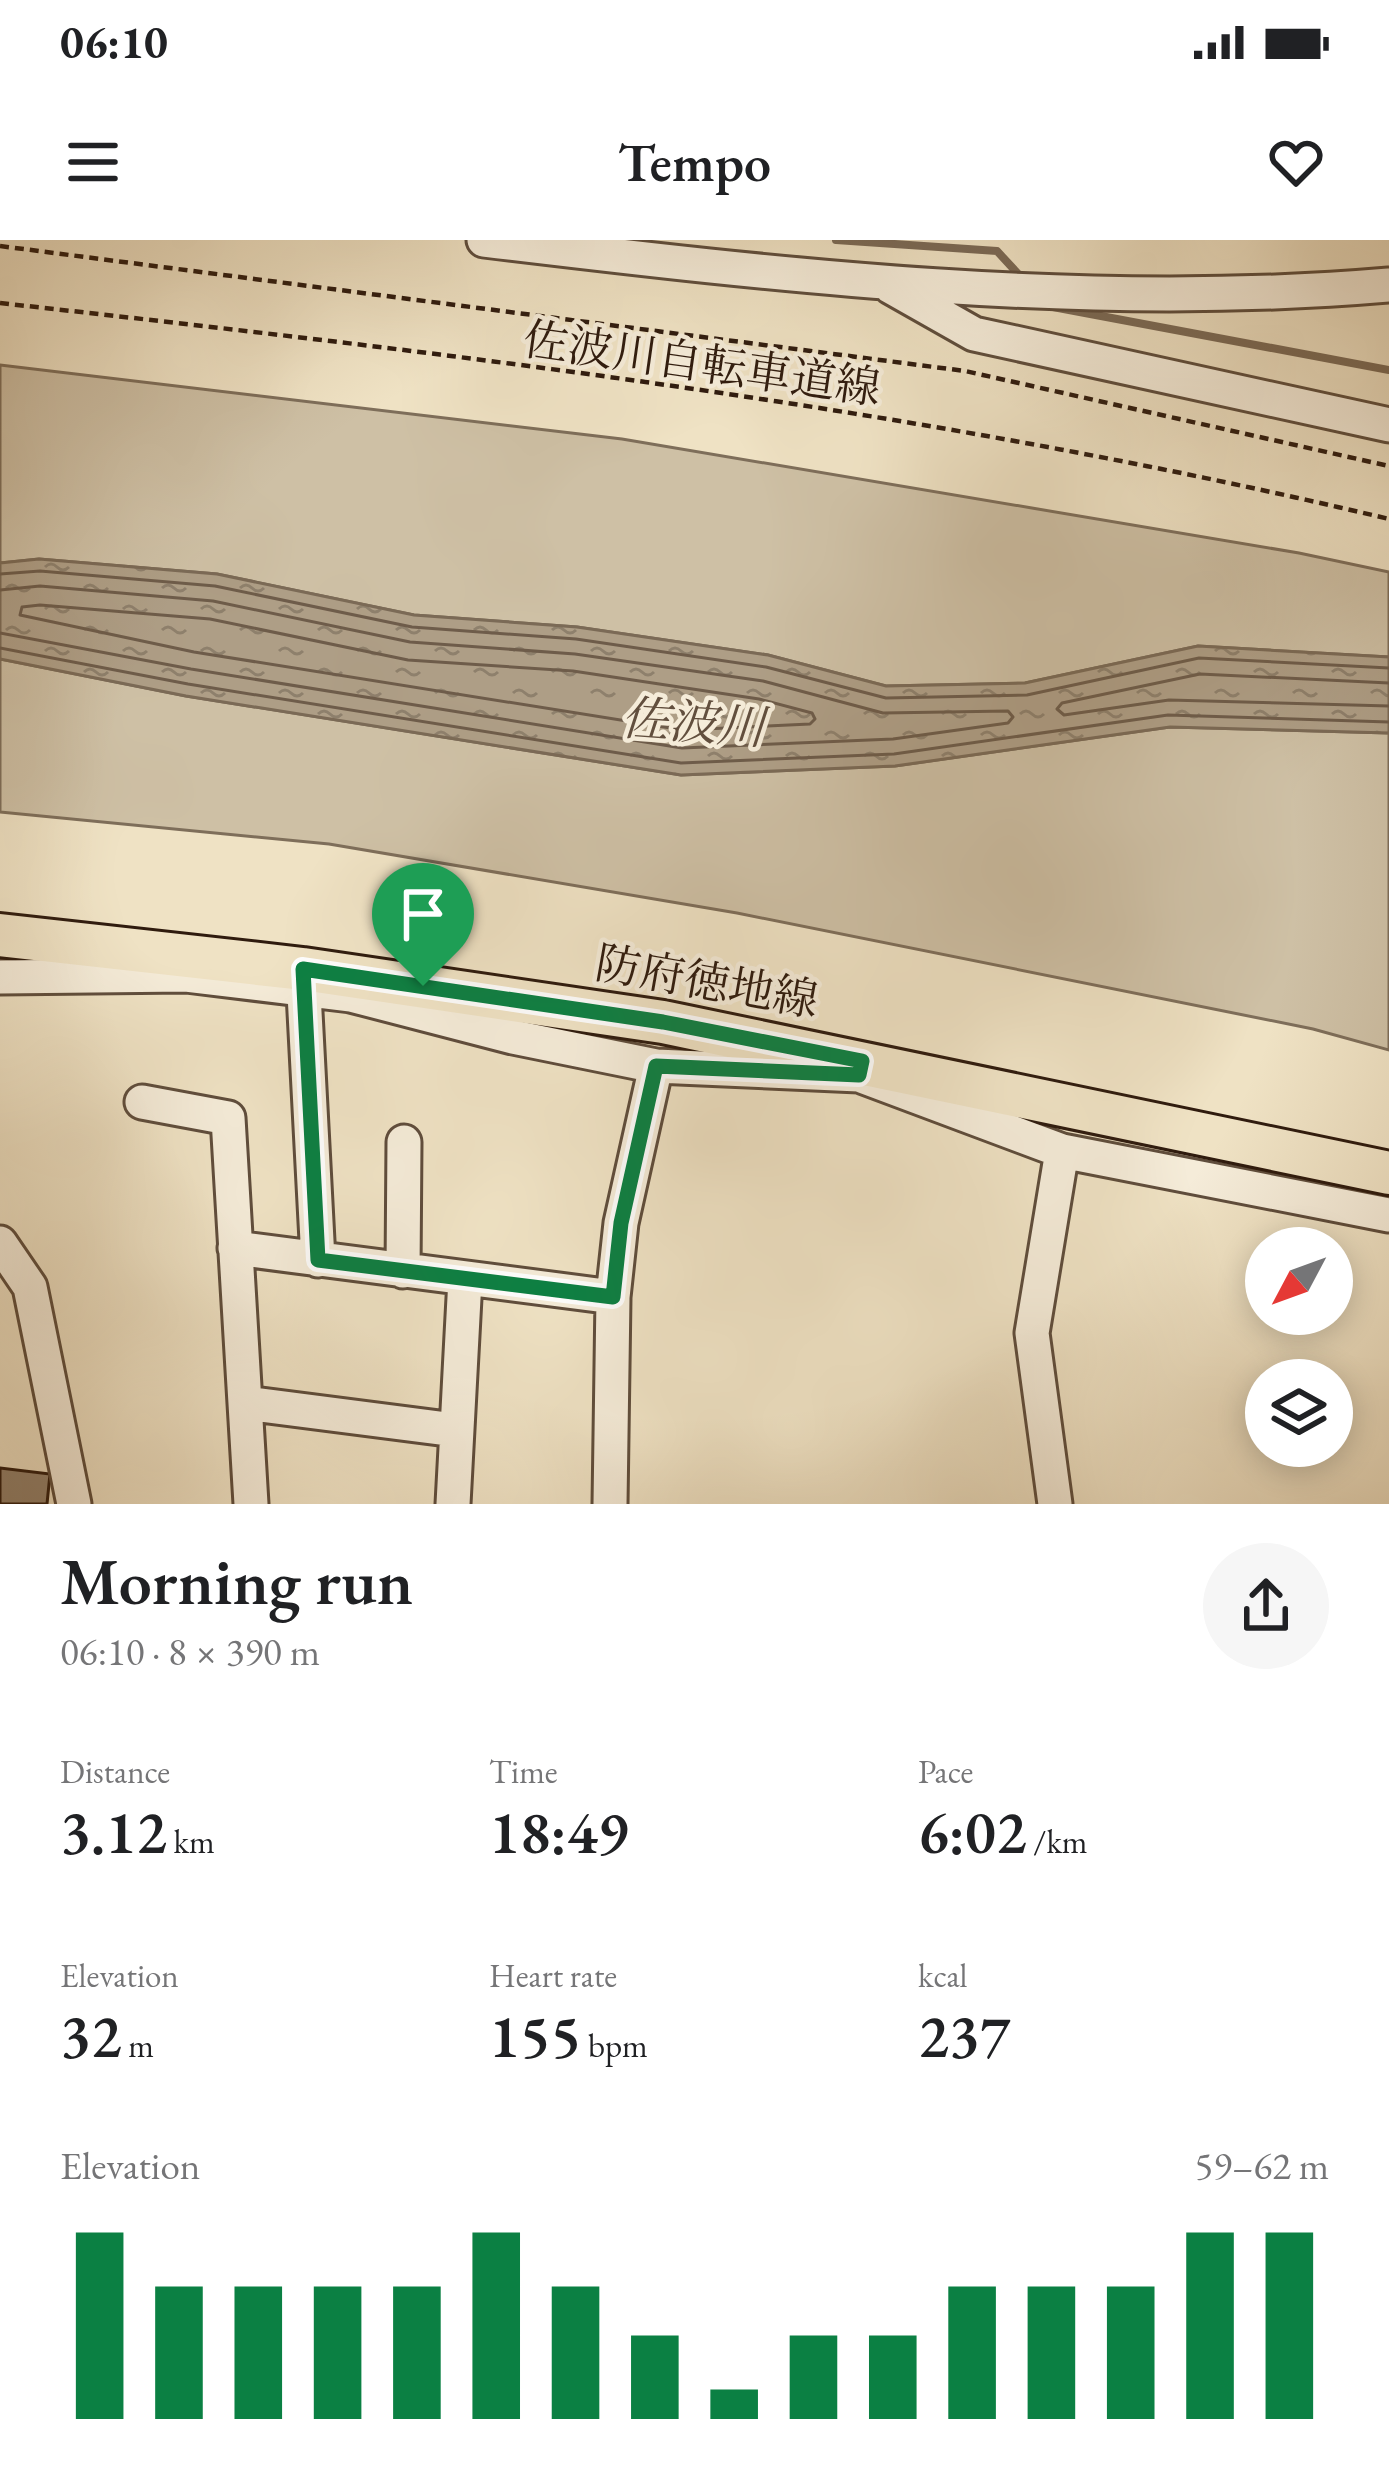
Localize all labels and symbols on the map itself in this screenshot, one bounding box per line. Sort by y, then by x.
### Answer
street label: 佐波川自転車道線 [520,309,884,417]
water label: 佐波川 [619,686,772,758]
pin [372,863,474,986]
street label: 防府徳地線 [591,933,823,1029]
north arrow [1245,1227,1353,1335]

